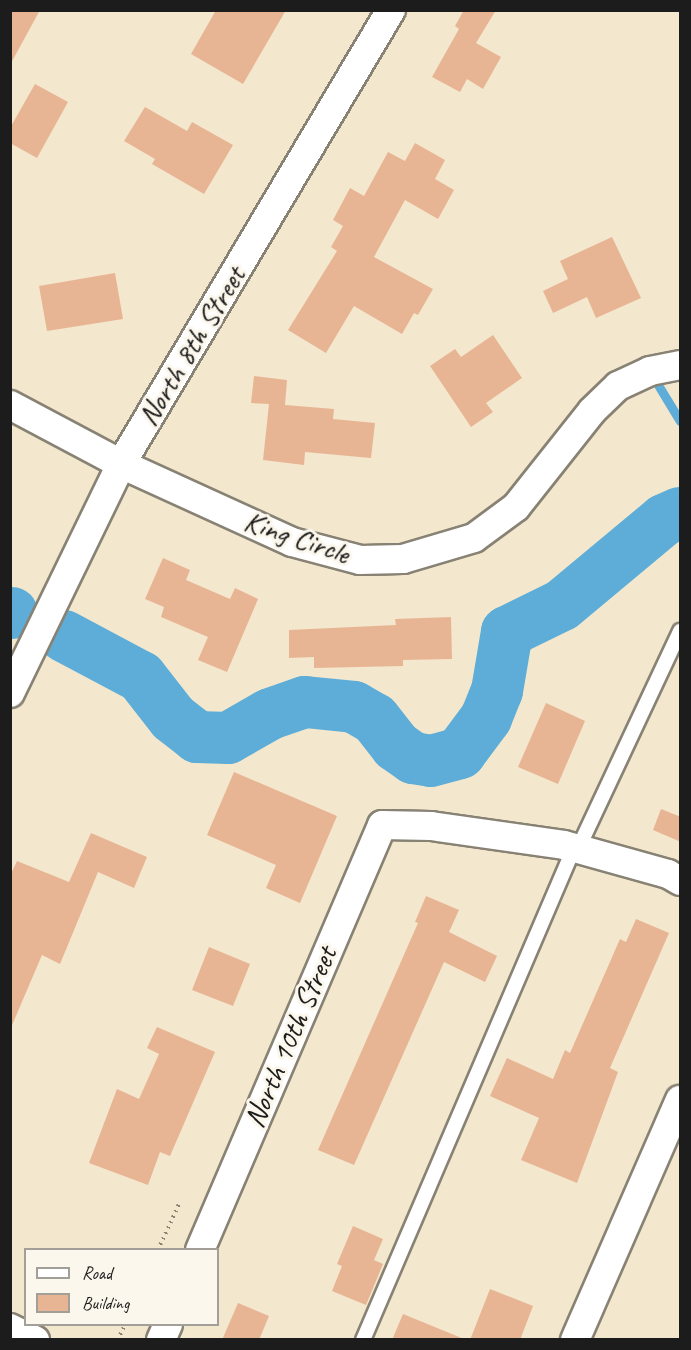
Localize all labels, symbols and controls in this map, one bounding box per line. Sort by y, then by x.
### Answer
street label: North 8th Street [129,260,253,432]
street label: King Circle [240,502,354,572]
street label: North 10th Street [236,941,344,1133]
legend [24,1248,219,1326]
text: Road [82,1262,112,1284]
text: Building [82,1292,129,1314]

